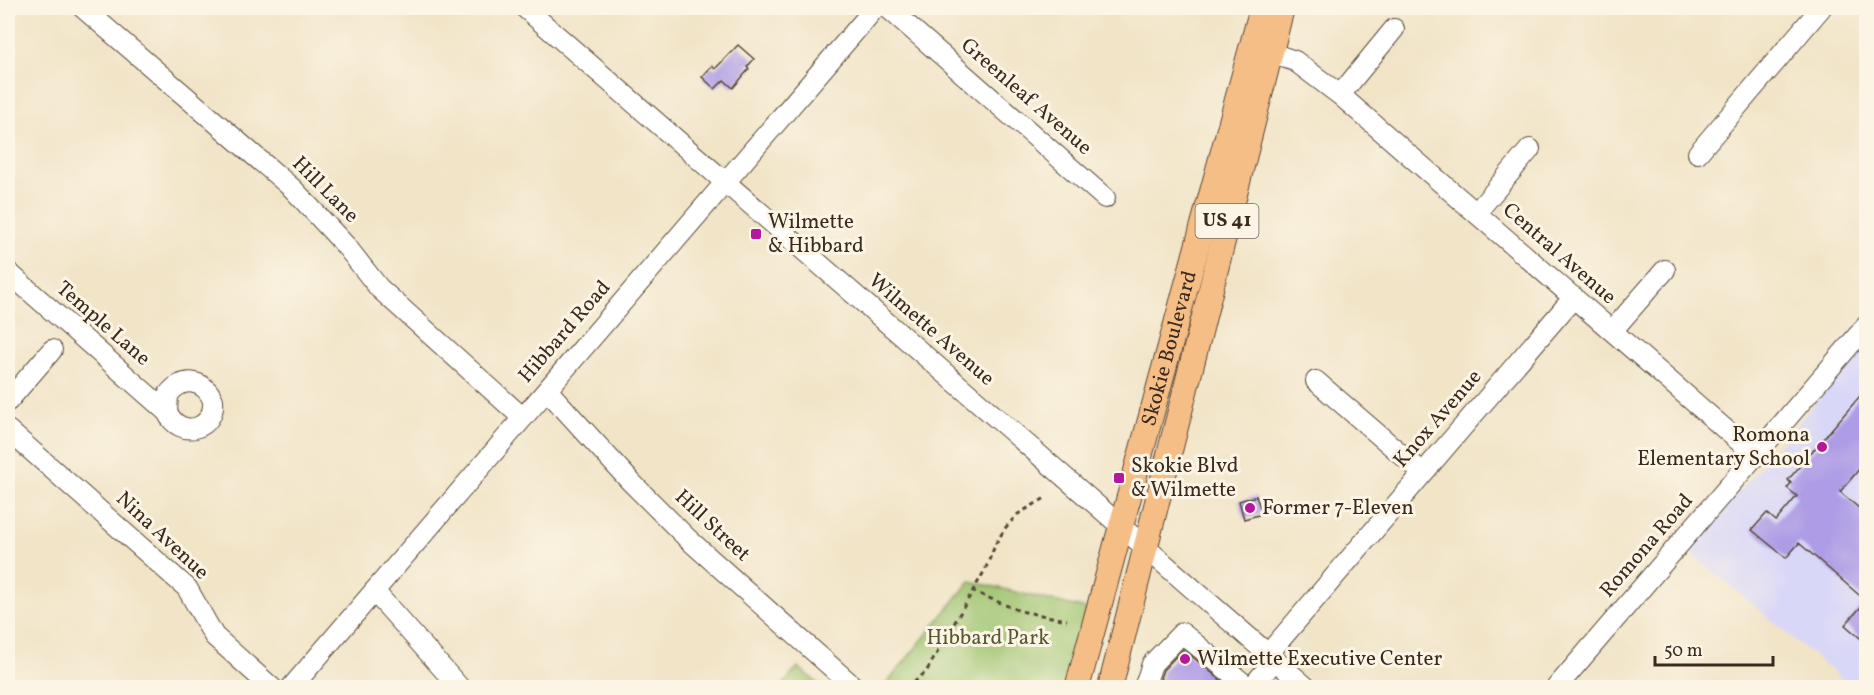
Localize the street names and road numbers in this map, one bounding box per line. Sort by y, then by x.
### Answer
street label: Greenleaf Avenue [954,32,1098,162]
street label: Hill Lane [285,150,365,230]
street label: Central Avenue [1496,196,1622,312]
road number: US 41 [1196,204,1258,238]
street label: Wilmette Avenue [862,267,1000,393]
street label: Skokie Boulevard [1134,267,1204,429]
street label: Hibbard Road [512,274,618,390]
street label: Temple Lane [50,275,156,373]
street label: Knox Avenue [1387,364,1489,474]
street label: Hill Street [668,483,756,569]
street label: Nina Avenue [109,485,215,587]
street label: Romona Road [1594,488,1700,604]

